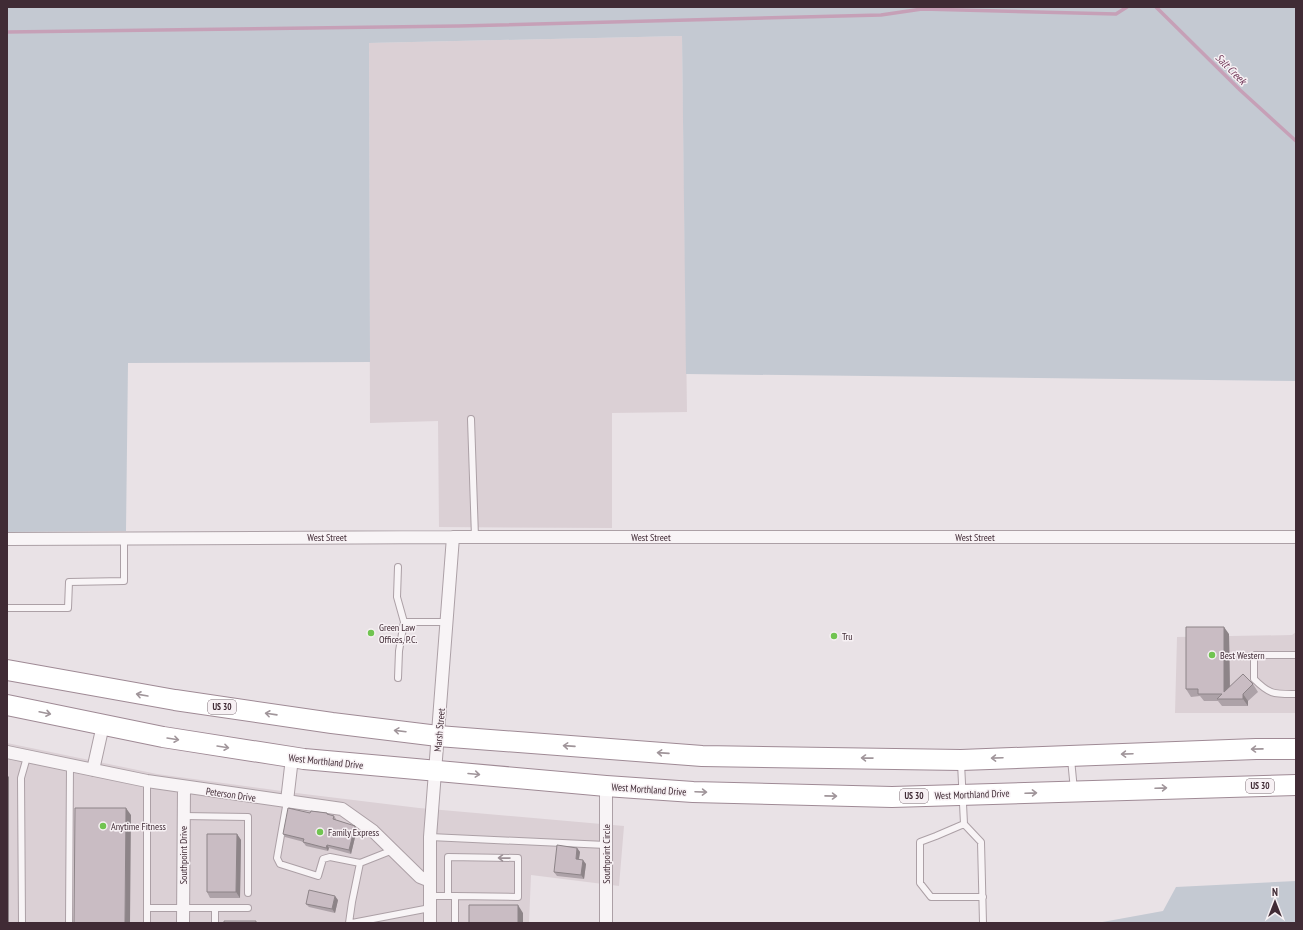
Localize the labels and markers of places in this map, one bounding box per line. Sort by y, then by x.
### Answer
place label: Green Law Offices, P.C. [379,621,417,646]
marker: Green Law Offices, P.C. [366,628,376,638]
place label: Tru [842,630,853,643]
marker: Tru [829,631,839,641]
place label: Best Western [1220,649,1265,662]
marker: Best Western [1207,650,1217,660]
place label: Anytime Fitness [111,820,167,833]
marker: Anytime Fitness [98,821,108,831]
place label: Family Express [328,826,380,839]
marker: Family Express [315,827,325,837]

